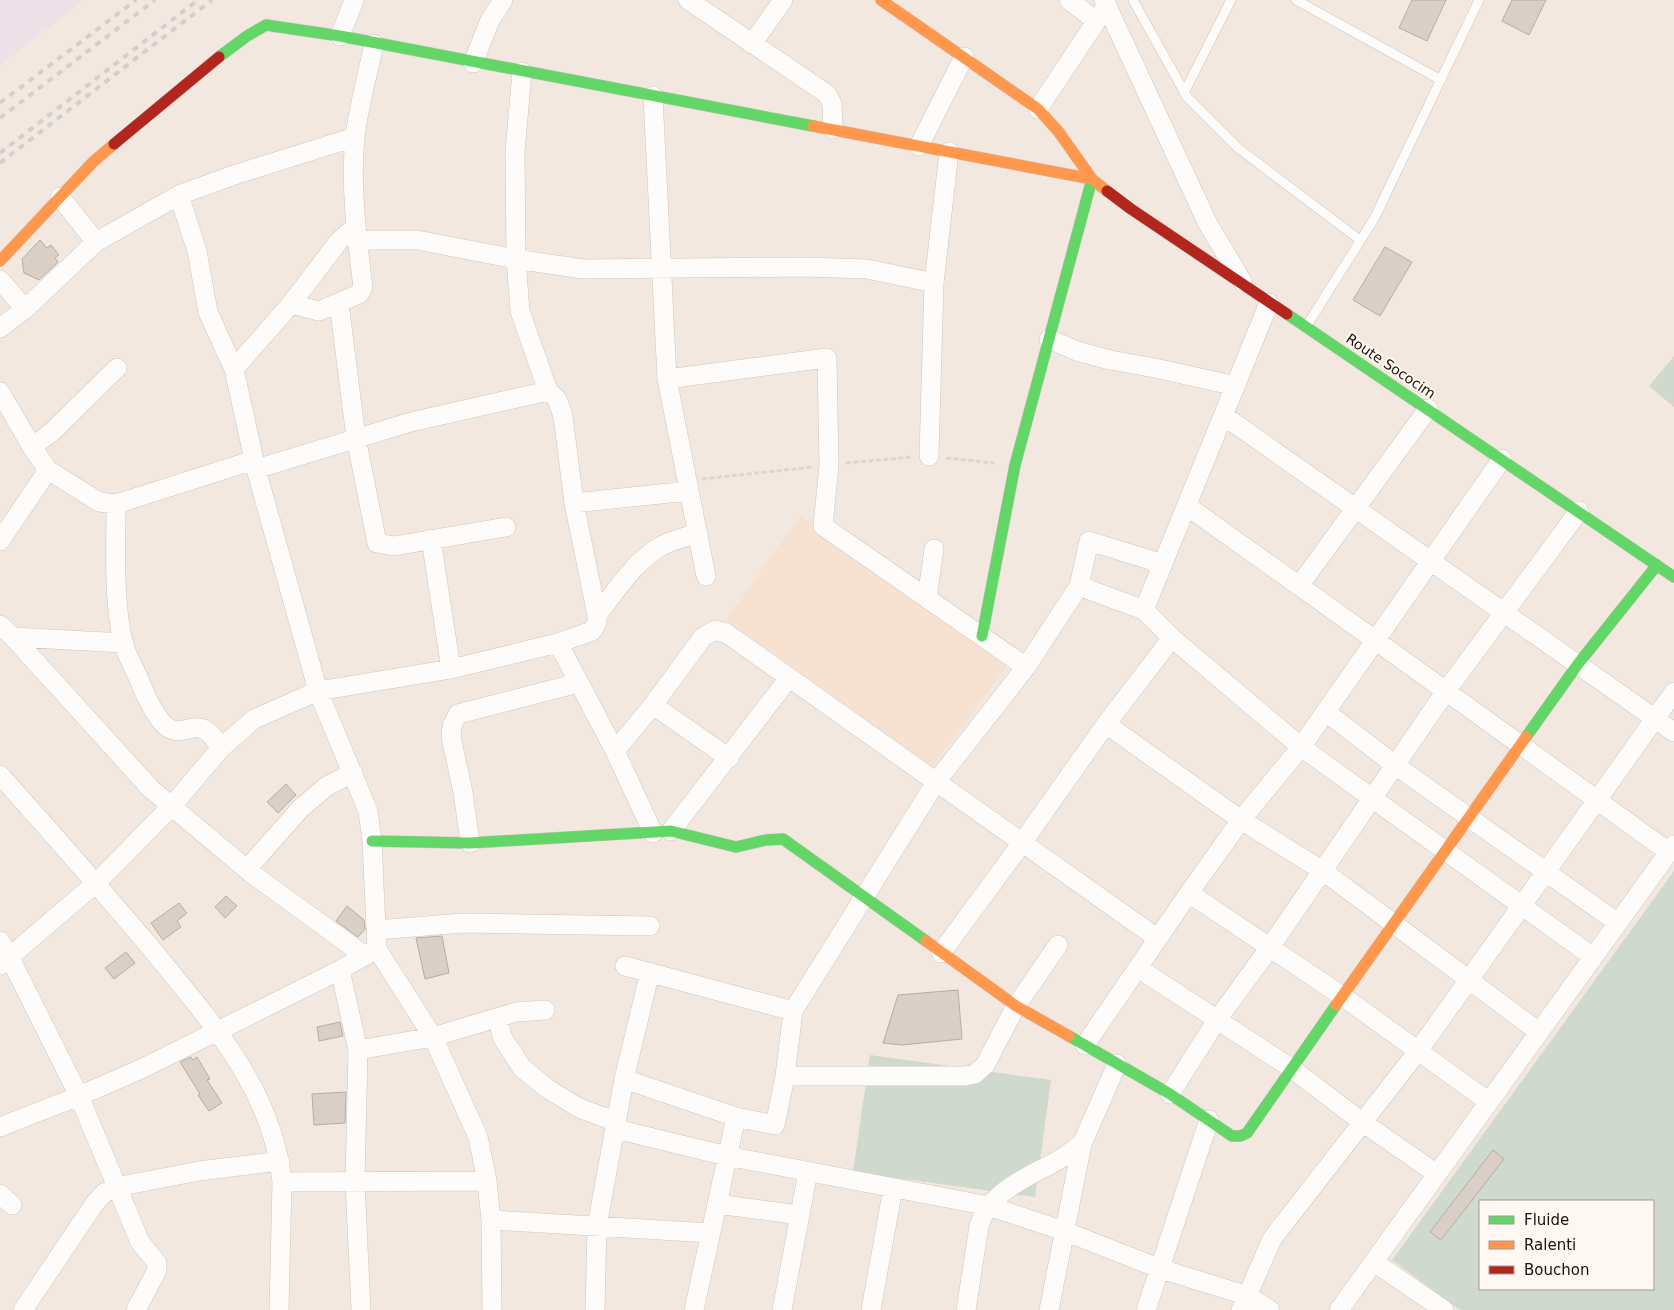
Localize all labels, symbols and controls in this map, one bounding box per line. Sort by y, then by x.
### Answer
street label: Route Sococim [1343,330,1439,402]
legend [1479,1200,1654,1290]
text: Fluide [1524,1211,1569,1229]
text: Ralenti [1524,1236,1576,1254]
text: Bouchon [1524,1261,1589,1279]

